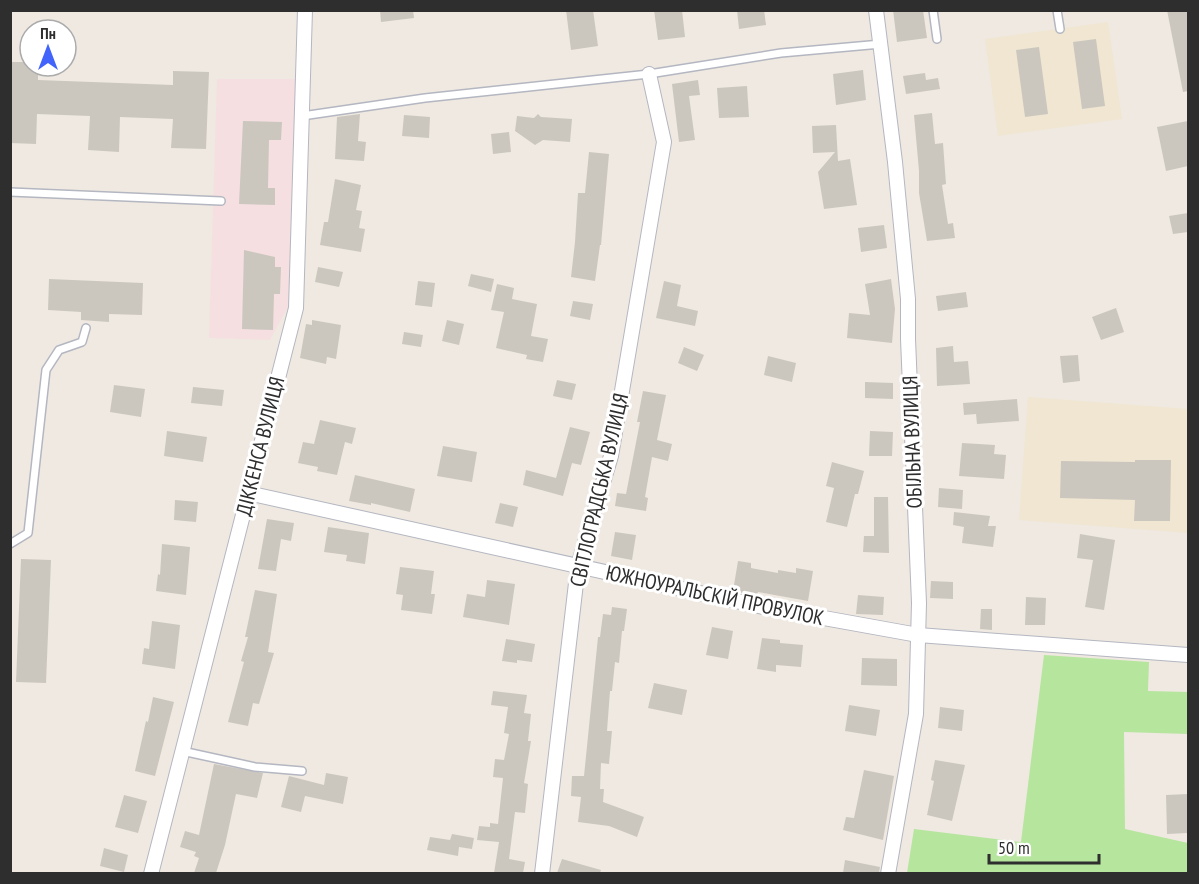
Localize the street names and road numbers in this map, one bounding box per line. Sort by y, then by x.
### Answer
street label: ДІККЕНСА ВУЛИЦЯ [230,374,290,518]
street label: ОБІЛЬНА ВУЛИЦЯ [896,375,928,509]
street label: СВІТЛОГРАДСЬКА ВУЛИЦЯ [564,391,634,589]
street label: ЮЖНОУРАЛЬСКІЙ ПРОВУЛОК [604,559,826,631]

